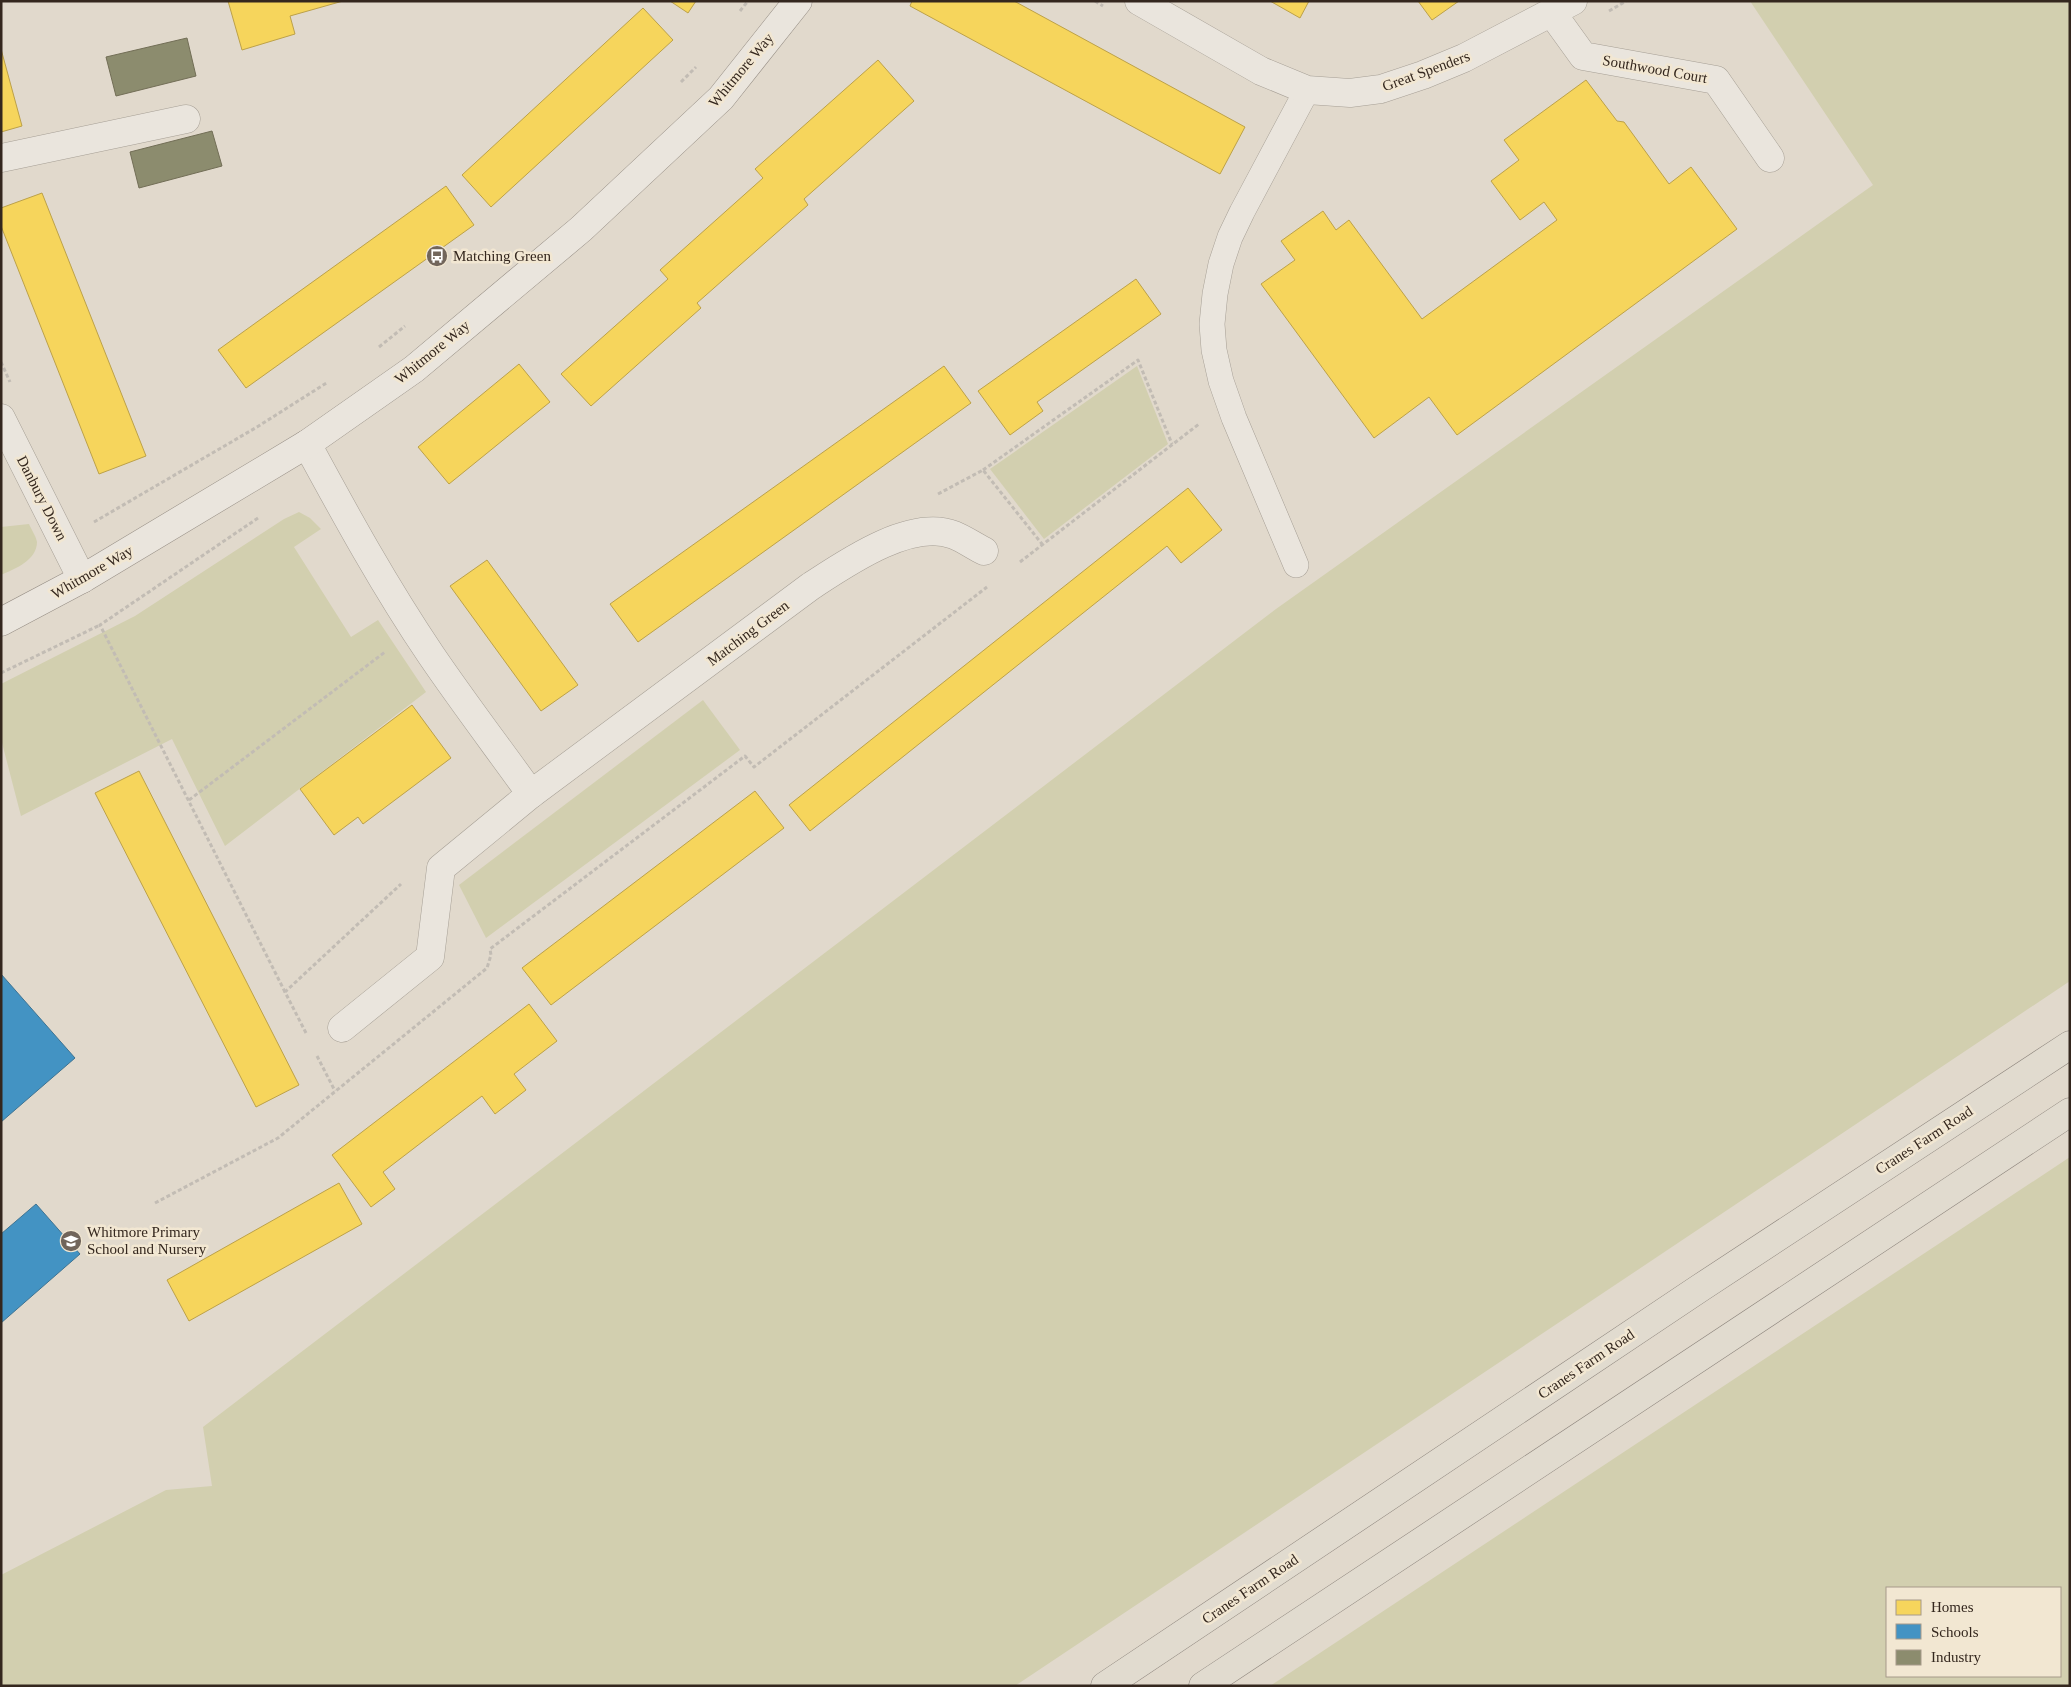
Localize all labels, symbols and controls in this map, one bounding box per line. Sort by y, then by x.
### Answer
street label: Whitmore Way [705,29,777,110]
street label: Great Spenders [1380,48,1472,94]
street label: Southwood Court [1601,52,1710,86]
bus stop icon: Matching Green [425,244,449,268]
place label: Matching Green [453,248,551,264]
street label: Whitmore Way [391,317,473,387]
street label: Danbury Down [14,453,70,543]
street label: Whitmore Way [48,542,136,602]
street label: Matching Green [704,597,792,669]
street label: Cranes Farm Road [1872,1102,1976,1177]
place label: Whitmore Primary School and Nursery [87,1224,207,1257]
school or university icon: Whitmore Primary School and Nursery [59,1229,83,1253]
street label: Cranes Farm Road [1535,1326,1638,1402]
street label: Cranes Farm Road [1199,1551,1302,1627]
legend [1886,1587,2061,1677]
text: Homes [1931,1599,1974,1615]
text: Schools [1931,1624,1979,1640]
text: Industry [1931,1649,1981,1665]

